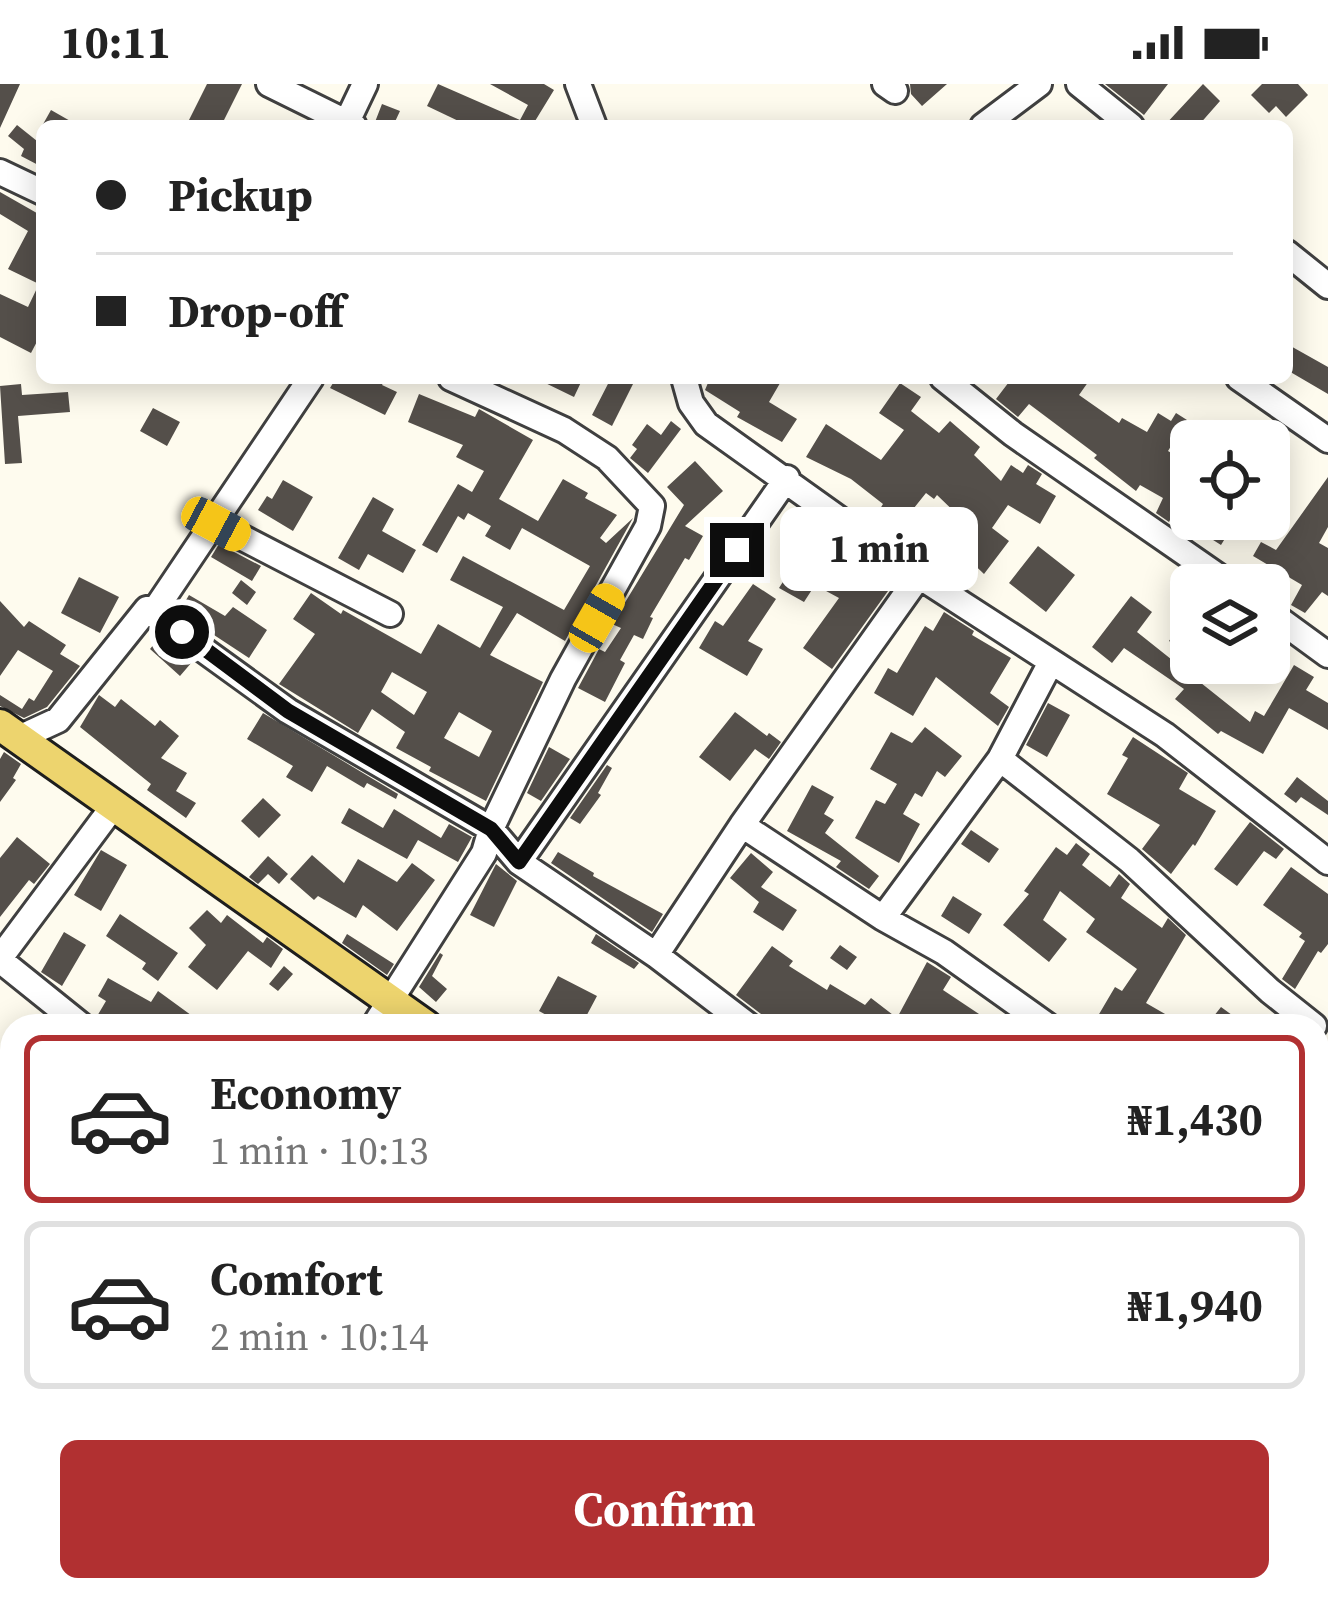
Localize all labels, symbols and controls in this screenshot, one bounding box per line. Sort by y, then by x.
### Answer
text: 10:11 [60,11,171,73]
text: Pickup [168,164,313,226]
text: Drop-off [168,280,344,342]
map controls [1170,420,1290,684]
button: locate [1170,420,1290,540]
car [176,491,256,557]
callout: 1 min [779,508,977,592]
text: 1 min [828,522,930,575]
route end [710,523,764,577]
button: layers [1170,564,1290,684]
car [563,578,631,658]
route start [155,605,209,659]
text: Economy [210,1062,401,1124]
icon: car [66,1065,174,1173]
text: ₦1,430 [1128,1088,1263,1150]
text: 1 min · 10:13 [210,1124,429,1177]
text: Comfort [210,1248,383,1310]
icon: car [66,1251,174,1359]
text: ₦1,940 [1128,1274,1263,1336]
text: 2 min · 10:14 [210,1310,429,1363]
button: Confirm [60,1440,1269,1578]

